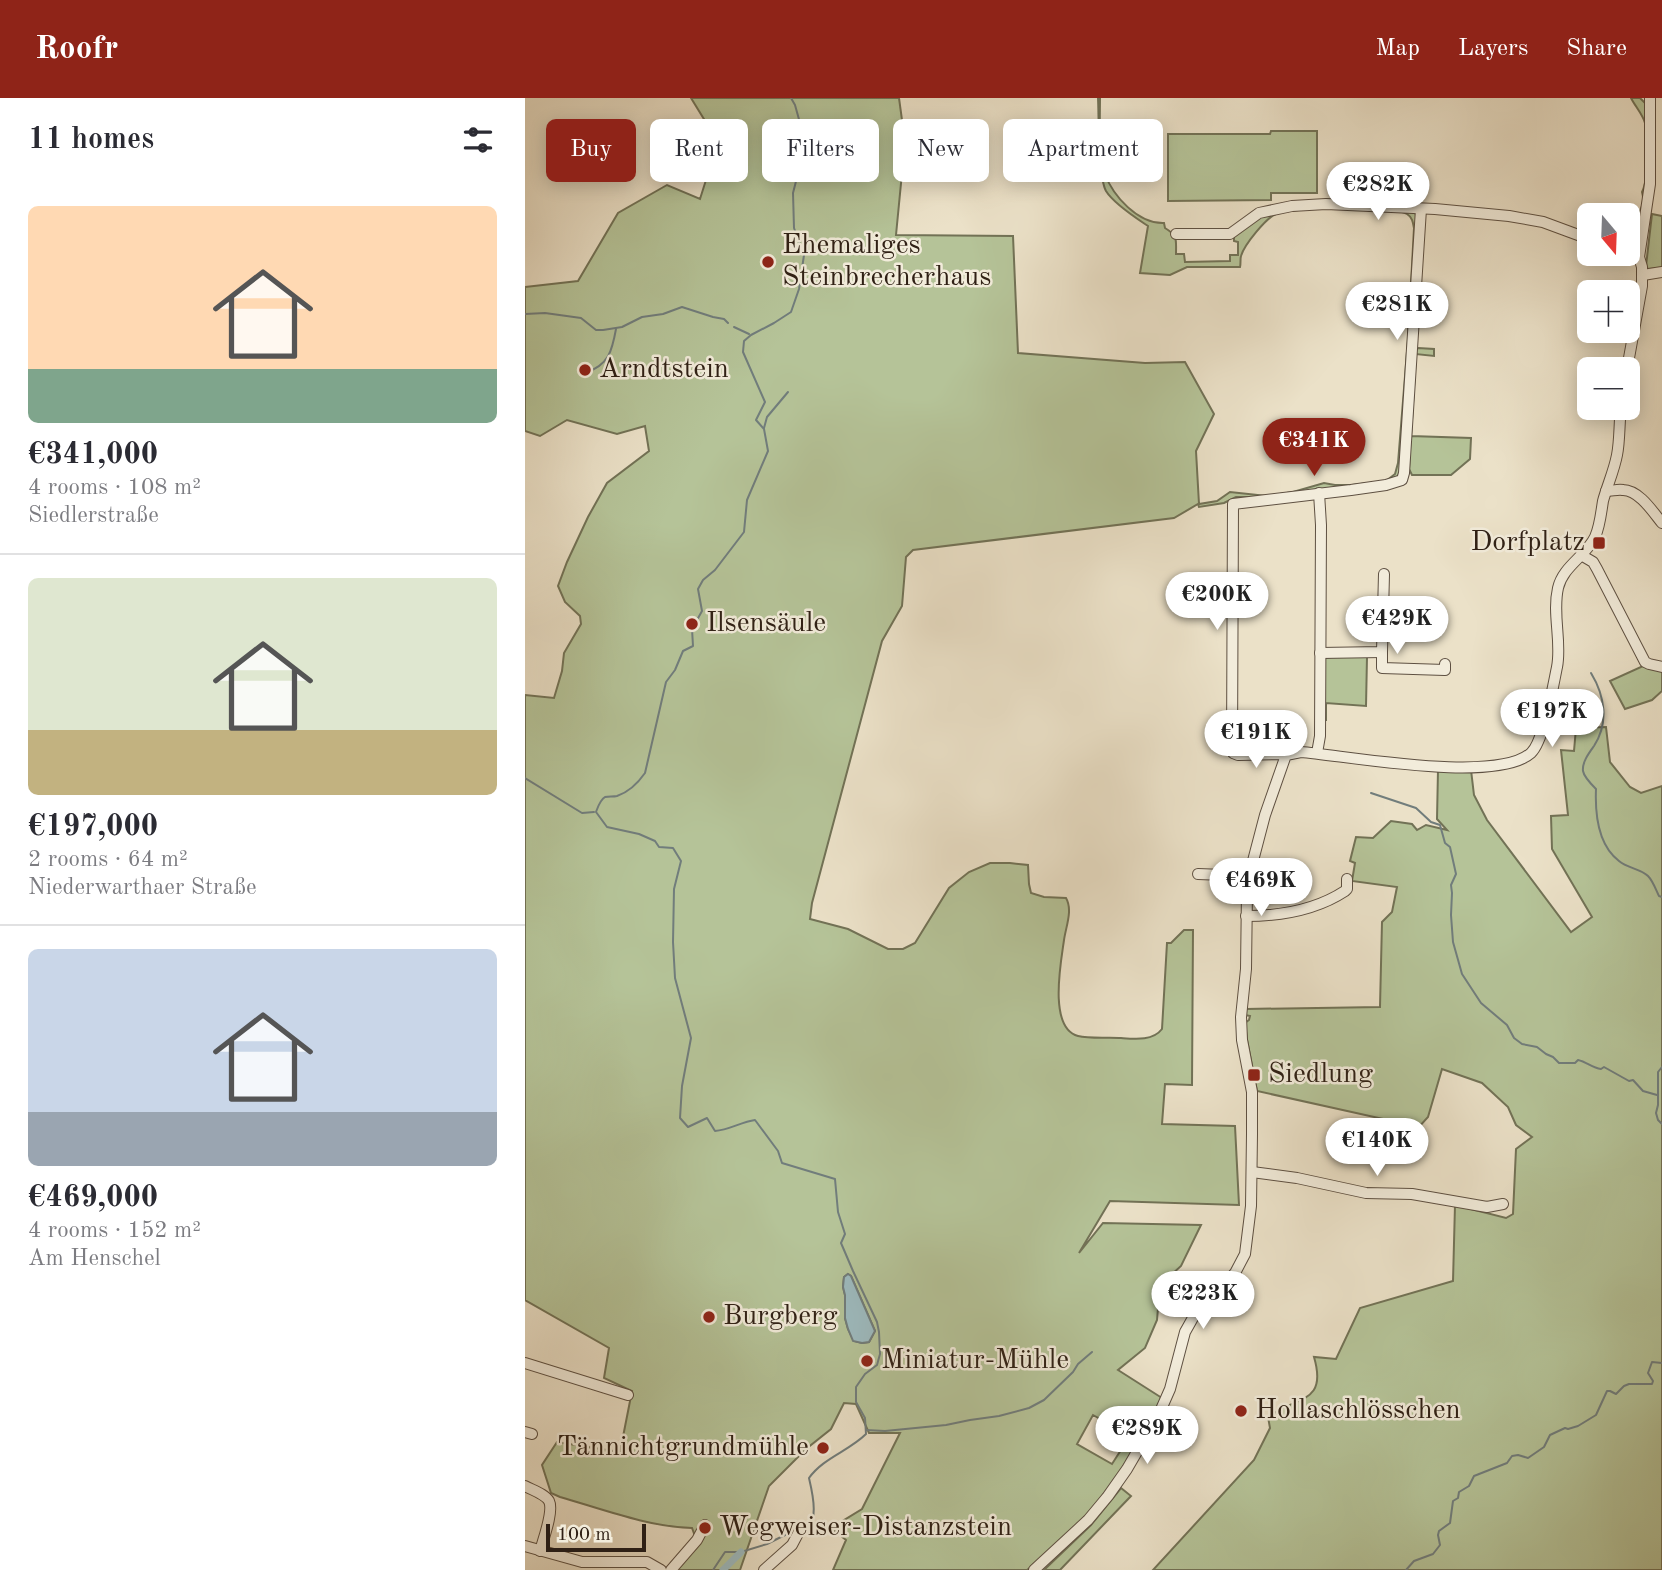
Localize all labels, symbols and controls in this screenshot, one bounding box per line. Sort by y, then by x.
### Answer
text: Roofr [35,33,118,66]
text: Map [1376,37,1420,61]
text: Layers [1458,37,1528,61]
text: Share [1566,37,1627,61]
chip: Buy [546,119,636,182]
chip: Rent [650,119,748,182]
chip: Filters [762,119,879,182]
chip: New [893,119,989,182]
chip: Apartment [1003,119,1163,182]
icon: filters [459,121,497,159]
text: 11 homes [28,125,154,155]
pin: €282K [1329,162,1427,222]
text: €282K [1342,173,1414,196]
north arrow [1577,203,1640,266]
map controls [1577,203,1640,420]
place label: Ehemaliges Steinbrecherhaus [782,232,991,292]
icon: home [200,251,326,377]
marker: Ehemaliges Steinbrecherhaus [760,254,776,270]
button: + [1577,280,1640,343]
pin: €281K [1348,282,1446,342]
text: €281K [1361,293,1433,316]
place label: Arndtstein [599,356,729,384]
button: − [1577,357,1640,420]
marker: Arndtstein [577,362,593,378]
pin: €341K [1265,418,1363,478]
text: €341K [1278,429,1350,452]
text: €341,000 [28,440,158,470]
text: 4 rooms · 108 m² [28,476,201,499]
text: Siedlerstraße [28,504,159,527]
place label: Dorfplatz [1471,529,1585,557]
marker: Dorfplatz [1591,535,1607,551]
pin: €200K [1168,573,1266,632]
text: €200K [1181,583,1253,606]
pin: €429K [1348,596,1446,656]
text: €429K [1361,607,1433,630]
place label: Ilsensäule [706,610,826,638]
marker: Ilsensäule [684,616,700,632]
icon: home [200,623,326,749]
pin: €197K [1503,690,1601,749]
text: €197K [1516,700,1588,723]
pin: €191K [1207,710,1305,770]
text: €191K [1220,721,1292,744]
text: €197,000 [28,812,158,842]
text: 2 rooms · 64 m² [28,848,188,871]
pin: €469K [1212,858,1310,918]
text: €469K [1225,869,1297,892]
text: Niederwarthaer Straße [28,876,257,899]
icon: home [200,994,326,1120]
place label: Siedlung [1268,1061,1373,1089]
marker: Siedlung [1246,1067,1262,1083]
pin: €140K [1328,1118,1426,1178]
text: €140K [1341,1129,1413,1152]
text: €469,000 [28,1183,158,1213]
text: 4 rooms · 152 m² [28,1219,201,1242]
text: Am Henschel [28,1247,161,1270]
pin: €223K [1154,1272,1252,1331]
text: €223K [1167,1282,1239,1305]
place label: Burgberg [723,1303,838,1331]
marker: Burgberg [701,1309,717,1325]
place label: Miniatur-Mühle [881,1347,1069,1375]
marker: Miniatur-Mühle [859,1353,875,1369]
place label: Hollaschlösschen [1255,1397,1461,1425]
marker: Hollaschlösschen [1233,1403,1249,1419]
pin: €289K [1098,1406,1196,1466]
text: €289K [1111,1417,1183,1440]
place label: Tännichtgrundmühle [557,1434,809,1462]
marker: Tännichtgrundmühle [815,1440,831,1456]
place label: Wegweiser-Distanzstein [719,1514,1012,1542]
marker: Wegweiser-Distanzstein [697,1520,713,1536]
scale bar [546,1521,646,1553]
text: 100 m [557,1526,610,1545]

